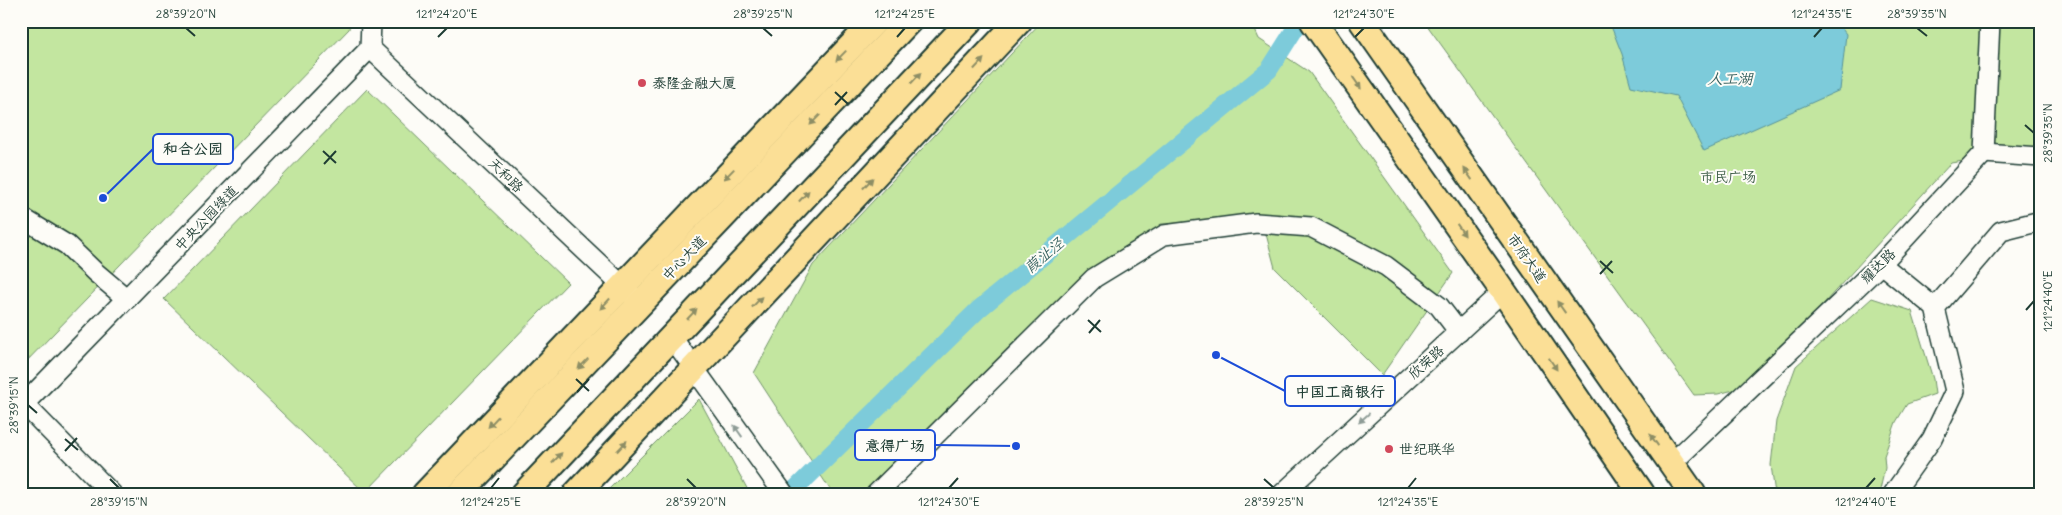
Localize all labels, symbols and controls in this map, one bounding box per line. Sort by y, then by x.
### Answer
text: 28°39'20"N [156,6,216,21]
text: 121°24'20"E [416,6,478,21]
text: 28°39'25"N [733,6,793,21]
text: 121°24'25"E [875,6,935,21]
text: 121°24'30"E [1333,6,1395,21]
text: 121°24'35"E [1792,6,1852,21]
text: 28°39'35"N [1887,6,1947,21]
one-way arrow [835,50,847,62]
one-way arrow [973,59,985,71]
water label: 人工湖 [1707,69,1754,88]
one-way arrow [910,73,922,85]
place label: 泰隆金融大厦 [652,74,736,92]
one-way arrow [1352,76,1362,90]
marker: 泰隆金融大厦 [636,77,648,89]
text: 28°39'35"N [2040,103,2055,163]
one-way arrow [809,114,821,126]
callout: 和合公园 [153,134,233,164]
text: 和合公园 [163,139,223,158]
street label: 天和路 [485,154,527,196]
one-way arrow [1463,167,1473,180]
one-way arrow [723,168,735,180]
park label: 市民广场 [1700,168,1756,186]
one-way arrow [862,177,874,189]
street label: 中央公园绿道 [170,182,242,254]
one-way arrow [798,190,810,202]
one-way arrow [1456,224,1466,237]
street label: 市府大道 [1504,230,1550,286]
street label: 中心大道 [658,232,710,284]
water label: 葭沚泾 [1021,233,1068,277]
street label: 耀达路 [1857,245,1899,287]
text: 121°24'40"E [2040,270,2055,332]
one-way arrow [751,296,763,308]
one-way arrow [599,298,611,310]
one-way arrow [1556,300,1566,314]
one-way arrow [686,308,698,320]
street label: 欣荣路 [1404,341,1448,383]
one-way arrow [1548,357,1558,371]
one-way arrow [577,358,589,370]
text: 28°39'15"N [6,376,21,434]
callout: 中国工商银行 [1285,376,1395,406]
text: 中国工商银行 [1295,382,1385,401]
one-way arrow [1358,413,1371,424]
one-way arrow [487,416,499,428]
one-way arrow [733,424,743,438]
callout: 意得广场 [855,430,935,460]
one-way arrow [1649,433,1659,447]
text: 意得广场 [865,436,925,455]
one-way arrow [616,440,628,452]
place label: 世纪联华 [1399,440,1455,458]
marker: 世纪联华 [1383,443,1395,455]
one-way arrow [551,453,563,465]
text: 28°39'15"N [90,494,148,509]
text: 121°24'25"E [461,494,521,509]
text: 28°39'20"N [666,494,726,509]
text: 121°24'30"E [918,494,980,509]
text: 28°39'25"N [1244,494,1304,509]
text: 121°24'35"E [1378,494,1438,509]
text: 121°24'40"E [1835,494,1897,509]

